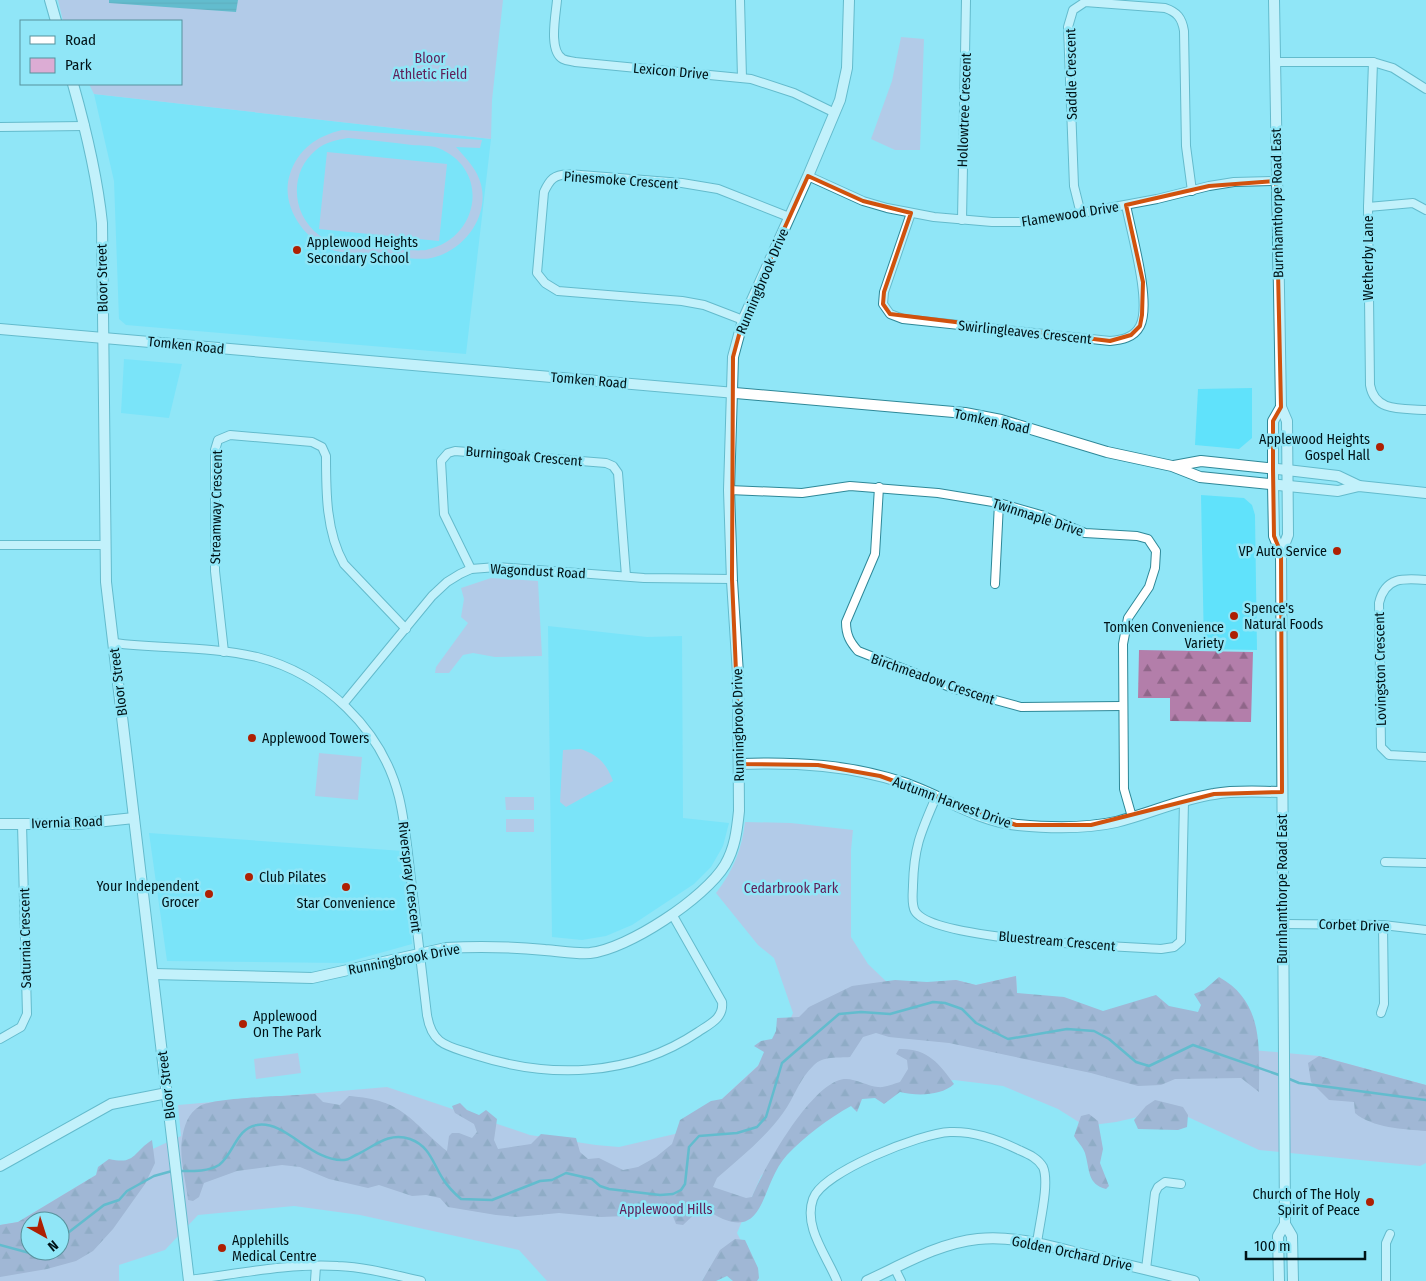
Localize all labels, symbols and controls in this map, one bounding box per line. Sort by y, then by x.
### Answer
legend [20,20,182,85]
street label: Saddle Crescent [1062,28,1081,120]
text: Road [65,31,96,49]
park label: Bloor Athletic Field [393,50,467,83]
street label: Hollowtree Crescent [954,52,975,168]
text: Park [65,56,92,74]
street label: Lexicon Drive [632,60,710,83]
street label: Burnhamthorpe Road East [1268,127,1287,278]
street label: Pinesmoke Crescent [563,168,679,193]
street label: Flamewood Drive [1020,198,1120,231]
street label: Wetherby Lane [1360,215,1377,301]
street label: Runningbrook Drive [732,226,792,337]
place label: Applewood Heights Secondary School [307,234,418,267]
street label: Bloor Street [93,243,112,312]
marker: Applewood Heights Secondary School [291,244,303,256]
street label: Swirlingleaves Crescent [957,317,1093,348]
street label: Tomken Road [147,333,225,358]
street label: Tomken Road [550,369,628,392]
street label: Tomken Road [953,405,1031,438]
place label: Applewood Heights Gospel Hall [1259,431,1370,464]
marker: Applewood Heights Gospel Hall [1374,441,1386,453]
street label: Burningoak Crescent [465,443,584,470]
street label: Streamway Crescent [207,449,226,564]
street label: Twinmaple Drive [990,495,1086,540]
place label: VP Auto Service [1238,543,1327,560]
marker: VP Auto Service [1331,545,1343,557]
street label: Wagondust Road [490,561,586,582]
place label: Spence's Natural Foods [1244,600,1323,633]
marker: Spence's Natural Foods [1228,610,1240,622]
street label: Lovingston Crescent [1371,611,1390,726]
place label: Tomken Convenience Variety [1104,619,1225,652]
marker: Tomken Convenience Variety [1228,629,1240,641]
street label: Bloor Street [106,646,131,717]
street label: Birchmeadow Crescent [869,650,997,709]
street label: Runningbrook Drive [729,668,748,782]
place label: Applewood Towers [262,730,369,747]
marker: Applewood Towers [246,732,258,744]
street label: Autumn Harvest Drive [890,773,1013,832]
street label: Ivernia Road [31,813,103,832]
street label: Burnhamthorpe Road East [1274,814,1291,964]
street label: Riverspray Crescent [394,820,425,934]
place label: Club Pilates [259,869,326,886]
marker: Club Pilates [243,871,255,883]
place label: Your Independent Grocer [96,878,199,911]
park label: Cedarbrook Park [744,880,839,897]
marker: Star Convenience [340,881,352,893]
street label: Saturnia Crescent [16,887,35,988]
marker: Your Independent Grocer [203,888,215,900]
place label: Star Convenience [297,895,396,912]
street label: Corbet Drive [1318,916,1390,935]
street label: Bluestream Crescent [998,928,1117,955]
street label: Runningbrook Drive [347,940,461,979]
place label: Applewood On The Park [253,1008,322,1041]
marker: Applewood On The Park [237,1018,249,1030]
street label: Bloor Street [154,1049,179,1120]
place label: Church of The Holy Spirit of Peace [1253,1186,1361,1219]
marker: Church of The Holy Spirit of Peace [1364,1196,1376,1208]
park label: Applewood Hills [620,1201,712,1218]
north arrow [20,1211,70,1261]
scale bar [1246,1228,1365,1260]
place label: Applehills Medical Centre [232,1232,317,1265]
street label: Golden Orchard Drive [1010,1232,1134,1275]
text: N [44,1236,61,1255]
text: 100 m [1254,1237,1291,1255]
marker: Applehills Medical Centre [216,1242,228,1254]

